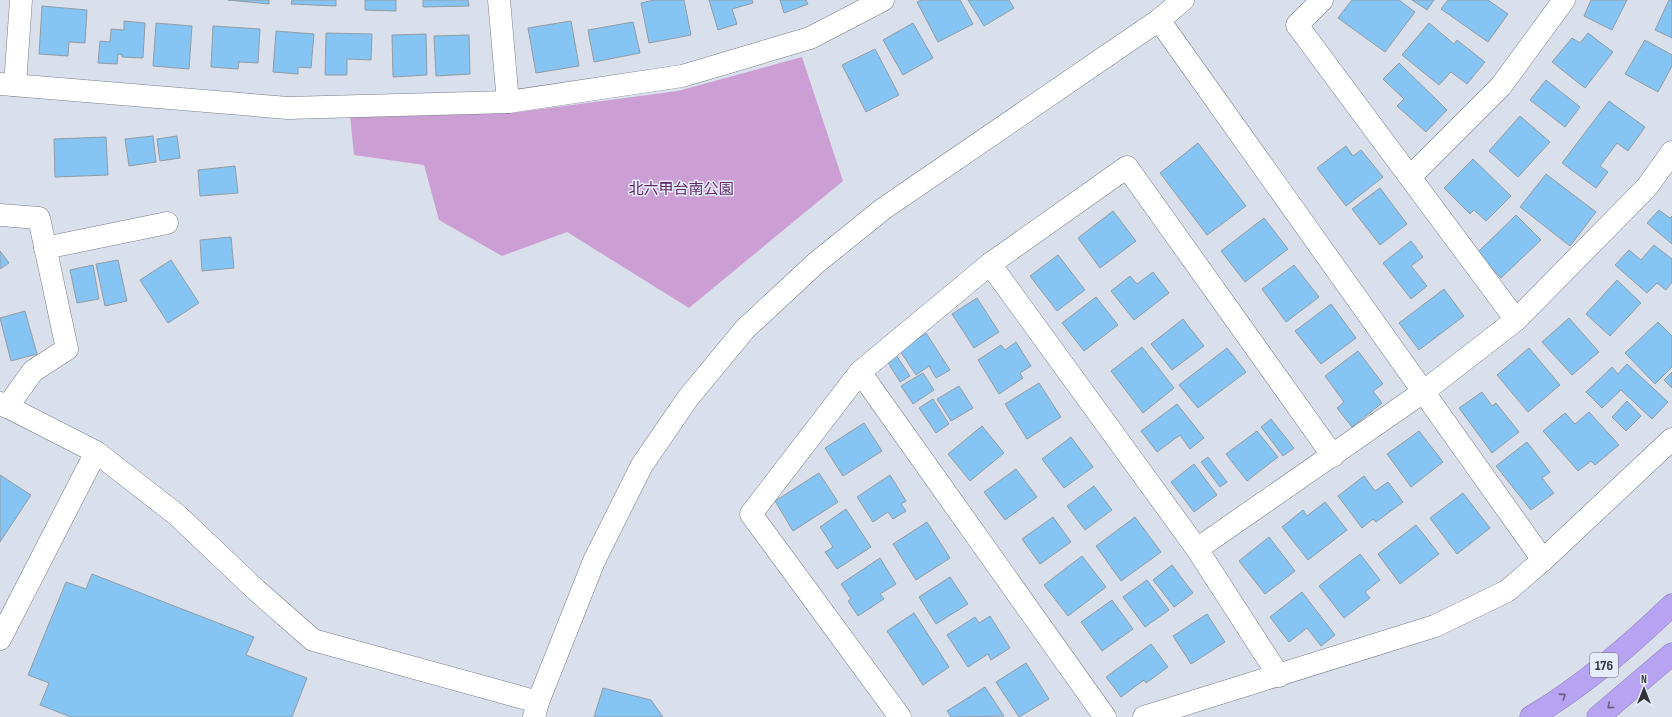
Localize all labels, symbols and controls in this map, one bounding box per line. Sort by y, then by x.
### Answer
park label: 北六甲台南公園 [628,180,734,199]
road number: 176 [1590,653,1618,677]
north arrow [1624,669,1664,709]
text: N [1641,673,1647,686]
one-way arrow [1559,693,1566,701]
one-way arrow [1608,702,1615,709]

